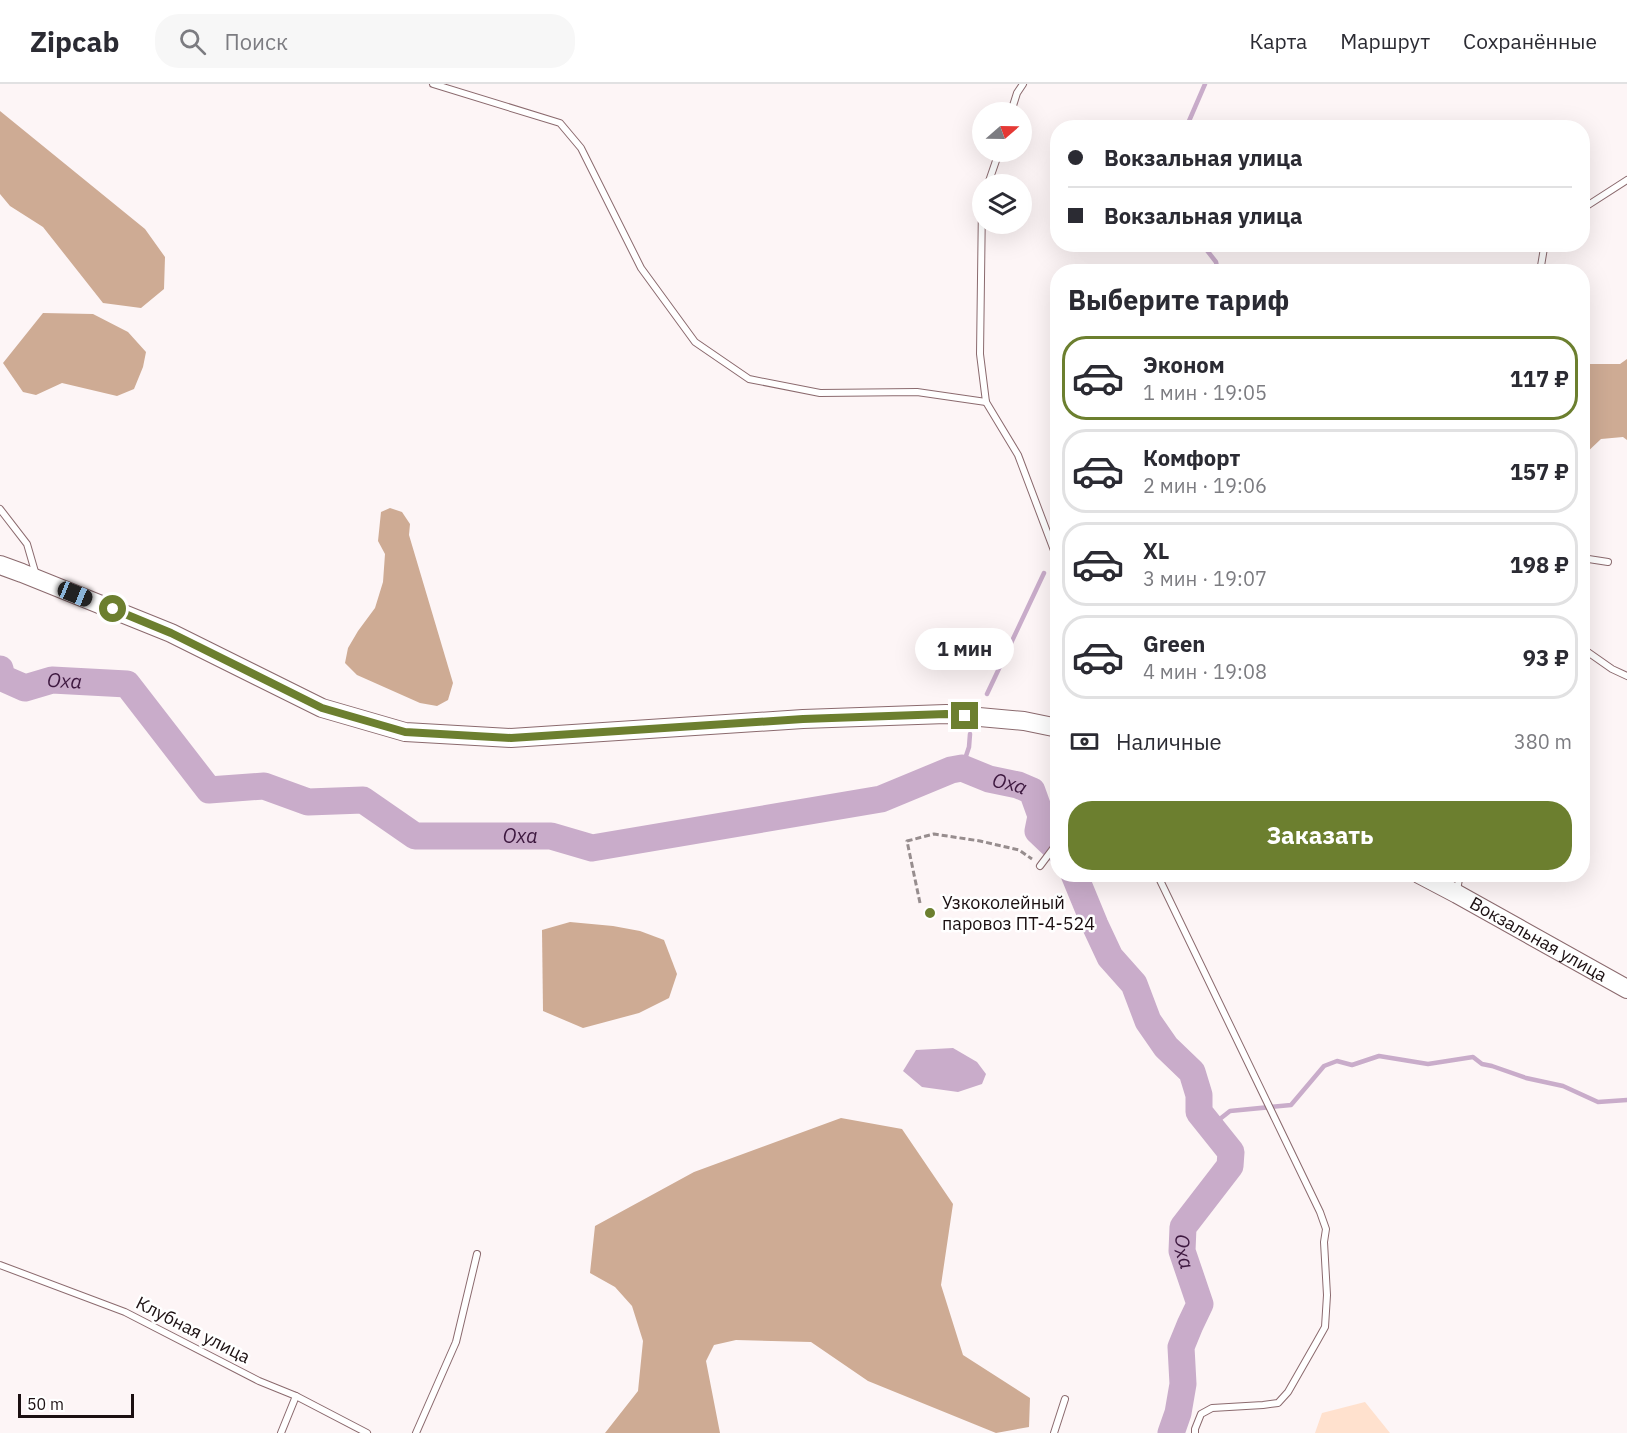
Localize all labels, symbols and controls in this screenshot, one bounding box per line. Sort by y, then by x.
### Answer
search box [155,14,575,68]
text: Zipcab [30,23,119,60]
icon: search [176,25,209,58]
text: Поиск [224,27,288,56]
text: Карта [1249,27,1307,55]
text: Маршрут [1340,27,1430,55]
text: Сохранённые [1463,27,1597,55]
north arrow [972,102,1032,162]
map controls [972,102,1032,234]
text: Вокзальная улица [1104,143,1303,172]
button: layers [972,174,1032,234]
text: Вокзальная улица [1104,201,1303,230]
text: Выберите тариф [1068,282,1289,317]
text: Эконом [1143,350,1225,379]
icon: car [1071,351,1125,405]
text: 117 ₽ [1510,364,1569,393]
text: 1 мин · 19:05 [1143,379,1267,406]
text: Комфорт [1143,443,1240,472]
icon: car [1071,444,1125,498]
text: 157 ₽ [1510,457,1569,486]
text: 2 мин · 19:06 [1143,472,1267,499]
text: XL [1143,536,1169,565]
icon: car [1071,537,1125,591]
text: 198 ₽ [1510,550,1569,579]
text: 3 мин · 19:07 [1143,565,1267,592]
car [55,579,95,609]
route start [99,595,126,622]
callout: 1 мин [916,629,1014,671]
text: Green [1143,629,1205,658]
icon: car [1071,630,1125,684]
text: 1 мин [937,635,992,662]
text: 93 ₽ [1523,643,1569,672]
text: 4 мин · 19:08 [1143,658,1267,685]
water label: Оха [46,666,83,695]
route end [951,702,978,729]
icon: cash [1068,725,1101,758]
text: Наличные [1116,727,1222,756]
text: 380 m [1514,728,1572,755]
water label: Оха [990,766,1032,801]
button: Заказать [1068,801,1572,870]
water label: Оха [503,822,538,849]
place label: Узкоколейный паровоз ПТ-4-524 [942,891,1095,935]
street label: Вокзальная улица [1466,891,1612,987]
marker: Узкоколейный паровоз ПТ-4-524 [923,906,937,920]
water label: Оха [1168,1234,1201,1272]
street label: Клубная улица [132,1291,255,1368]
scale bar [18,1391,134,1418]
text: 50 m [27,1394,64,1414]

